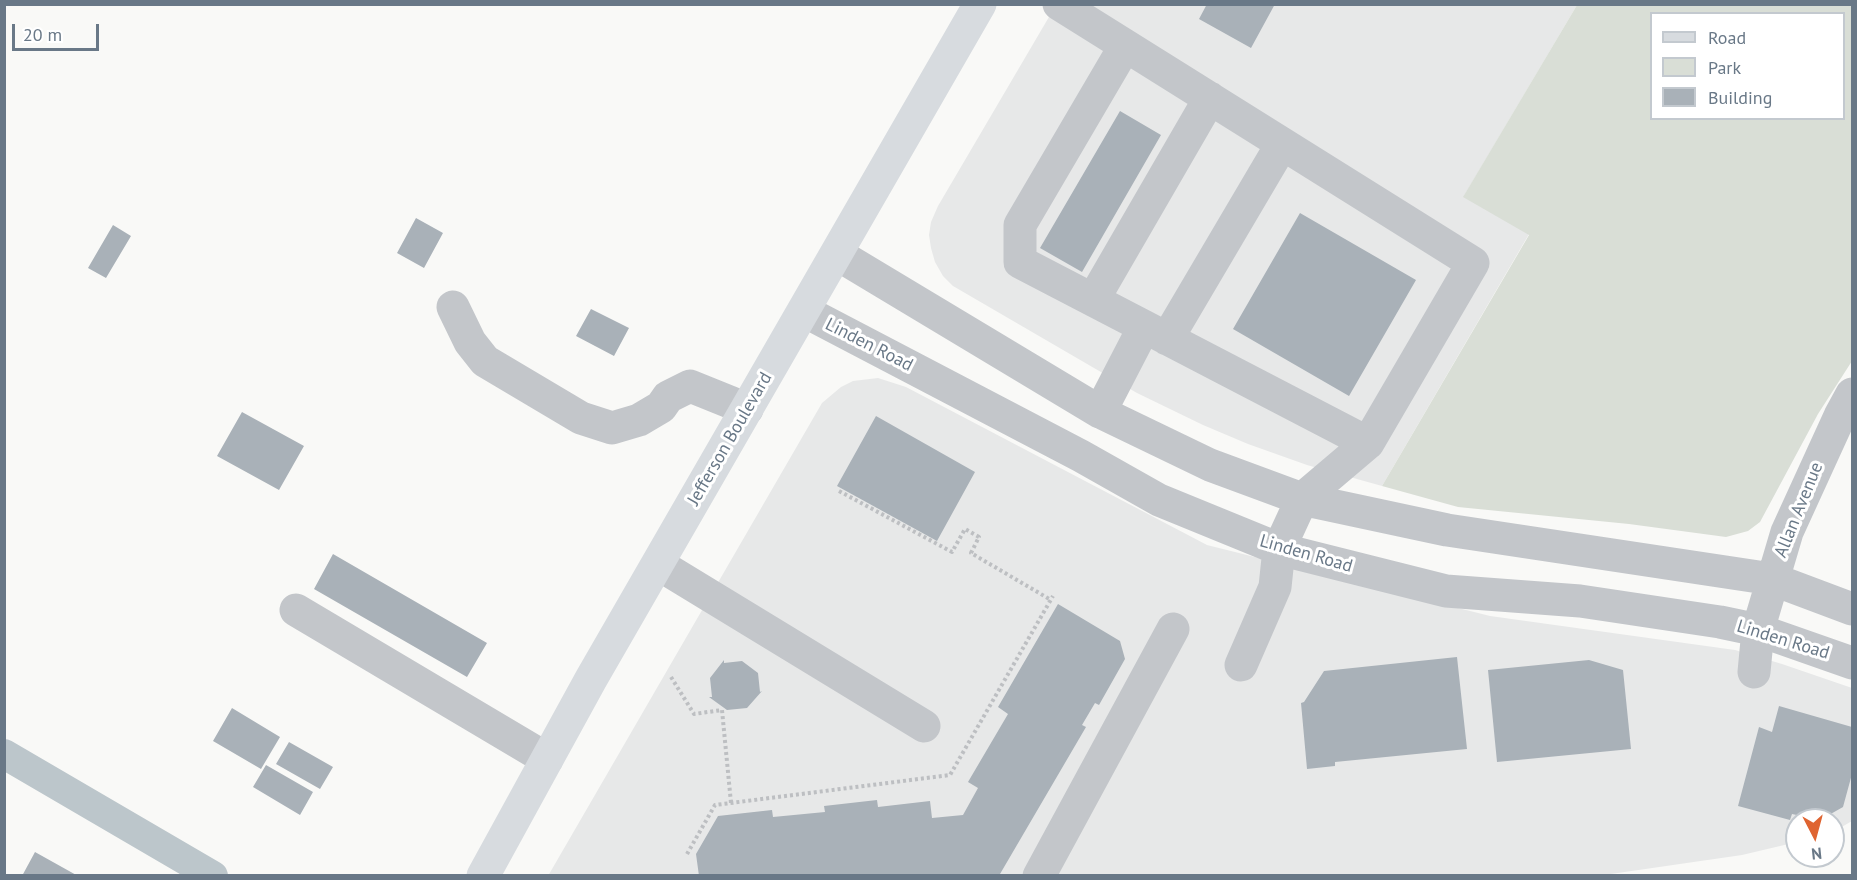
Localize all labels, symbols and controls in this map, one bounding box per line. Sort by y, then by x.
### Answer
scale bar [15,12,102,50]
legend [1650,12,1845,120]
text: 20 m [23,23,62,46]
text: Road [1708,26,1746,49]
text: Park [1708,56,1741,79]
text: Building [1708,86,1772,109]
street label: Linden Road [822,314,916,376]
street label: Jefferson Boulevard [683,369,777,509]
street label: Allan Avenue [1770,459,1828,561]
street label: Linden Road [1257,530,1355,578]
street label: Linden Road [1734,616,1832,664]
north arrow [1785,808,1845,868]
text: N [1810,843,1823,864]

